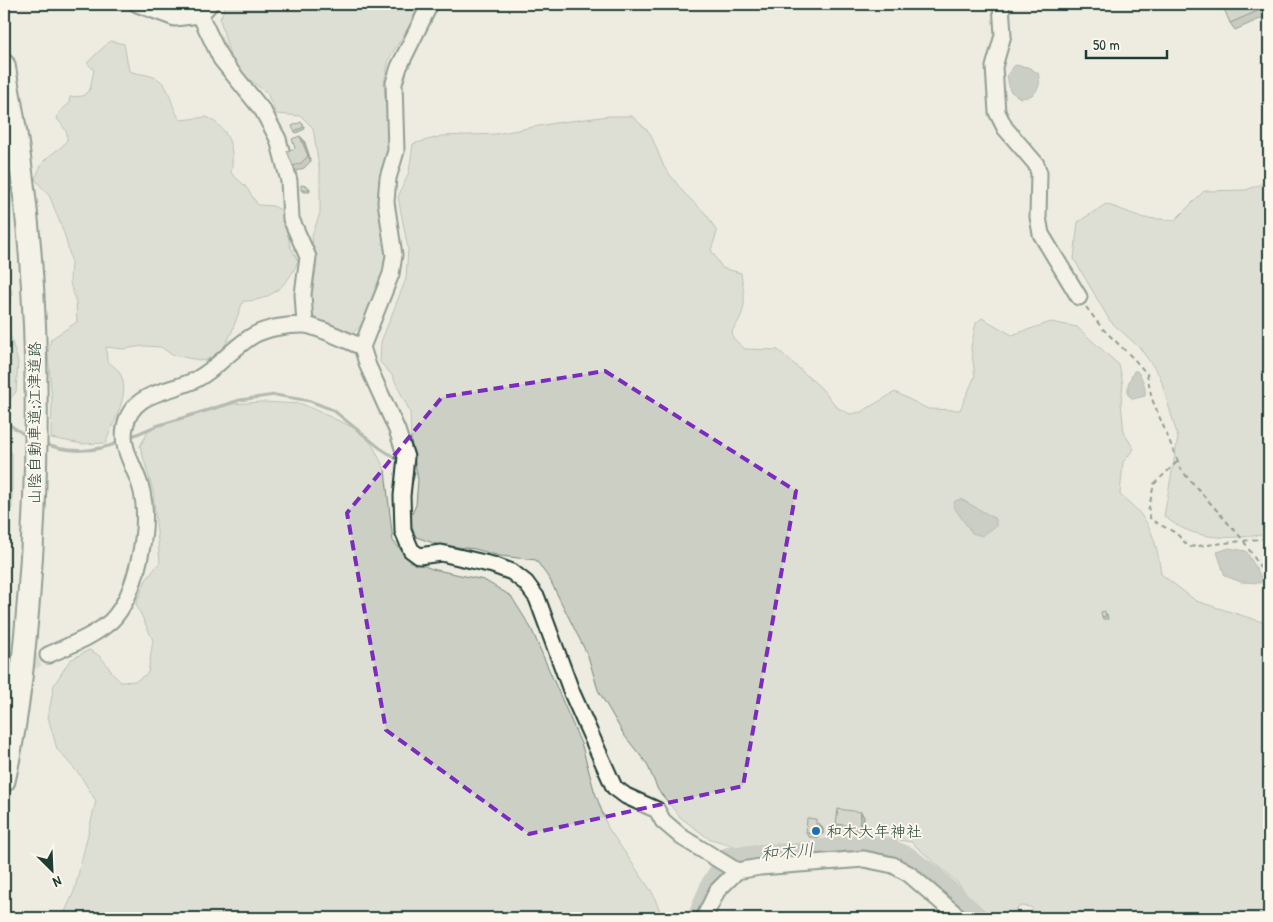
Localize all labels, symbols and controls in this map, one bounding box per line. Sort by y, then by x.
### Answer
scale bar [1086,28,1167,60]
text: 50 m [1093,34,1120,55]
street label: 山陰自動車道;江津道路 [23,341,45,505]
place label: 和木大年神社 [826,820,922,842]
marker: 和木大年神社 [810,825,822,837]
water label: 和木川 [759,837,815,866]
north arrow [28,844,78,894]
text: N [50,872,65,893]

